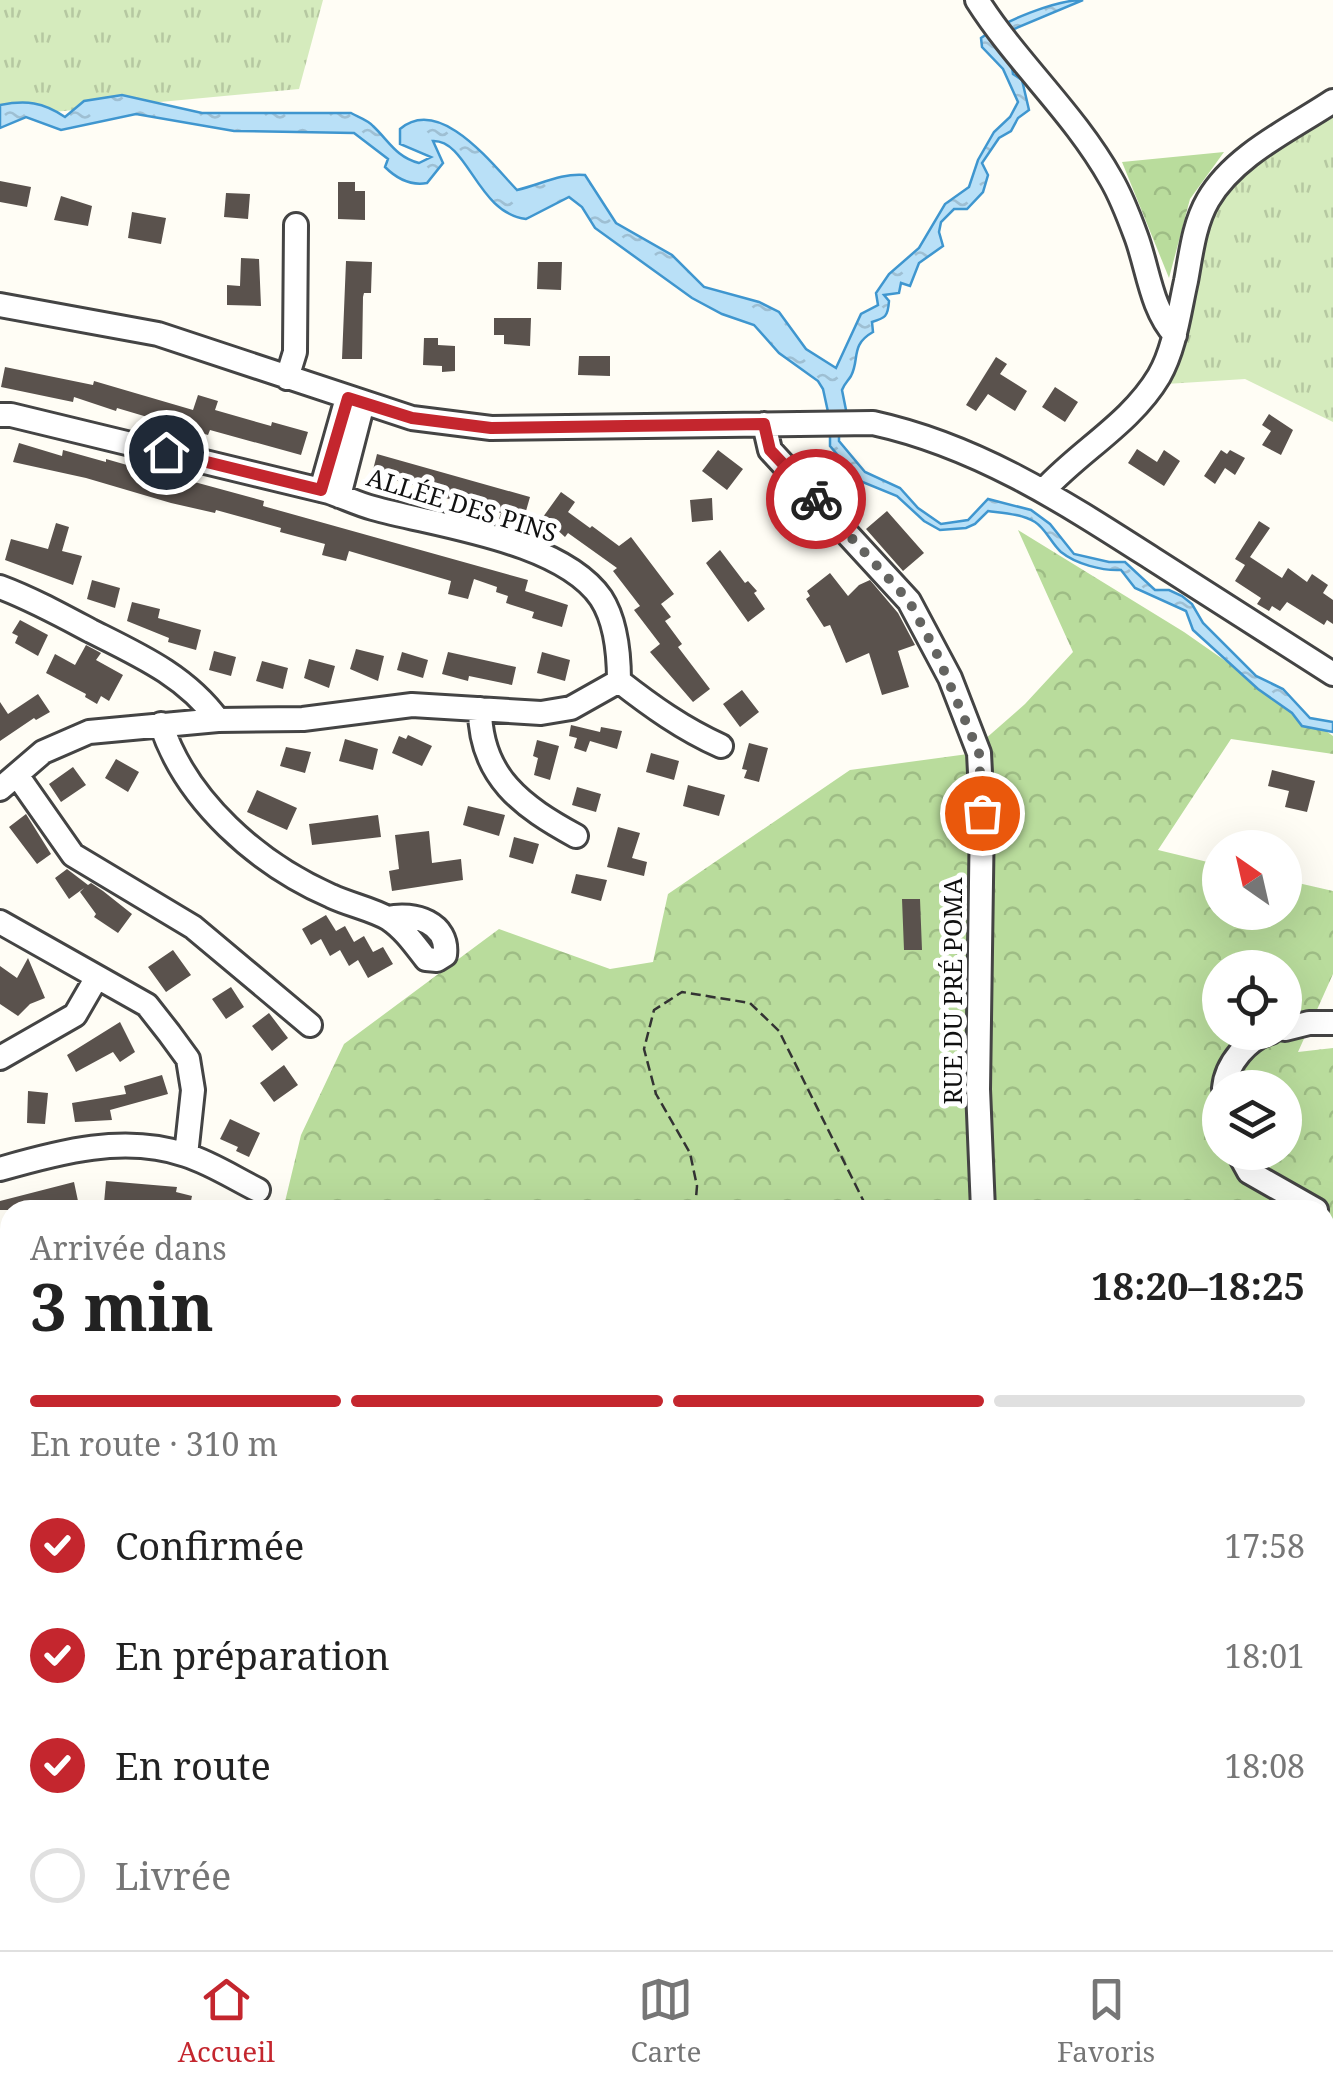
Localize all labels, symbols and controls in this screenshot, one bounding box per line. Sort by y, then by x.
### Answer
pin [124,410,209,495]
icon: home [139,425,194,480]
courier [766,449,866,549]
street label: ALLÉE DES PINS [363,459,562,549]
icon: bike [789,472,844,527]
pin [940,771,1025,856]
icon: bag [955,786,1010,841]
north arrow [1202,830,1302,930]
map controls [1202,830,1302,1170]
street label: RUE DU PRÉ POMA [935,877,969,1105]
button: locate [1202,950,1302,1050]
button: layers [1202,1070,1302,1170]
text: Arrivée dans [30,1226,227,1269]
text: 18:20–18:25 [1091,1259,1305,1311]
text: 3 min [30,1262,214,1350]
text: En route · 310 m [30,1422,278,1465]
icon: check [30,1518,85,1573]
text: Confirmée [115,1519,304,1571]
text: 17:58 [1224,1524,1305,1567]
icon: check [30,1628,85,1683]
text: En préparation [115,1629,390,1681]
text: 18:01 [1224,1634,1305,1677]
icon: check [30,1738,85,1793]
text: En route [115,1739,271,1791]
text: 18:08 [1224,1744,1305,1787]
text: Livrée [115,1849,231,1901]
tab: Accueil [178,1972,275,2070]
tab: Carte [630,1972,701,2070]
tab: Favoris [1057,1972,1155,2070]

